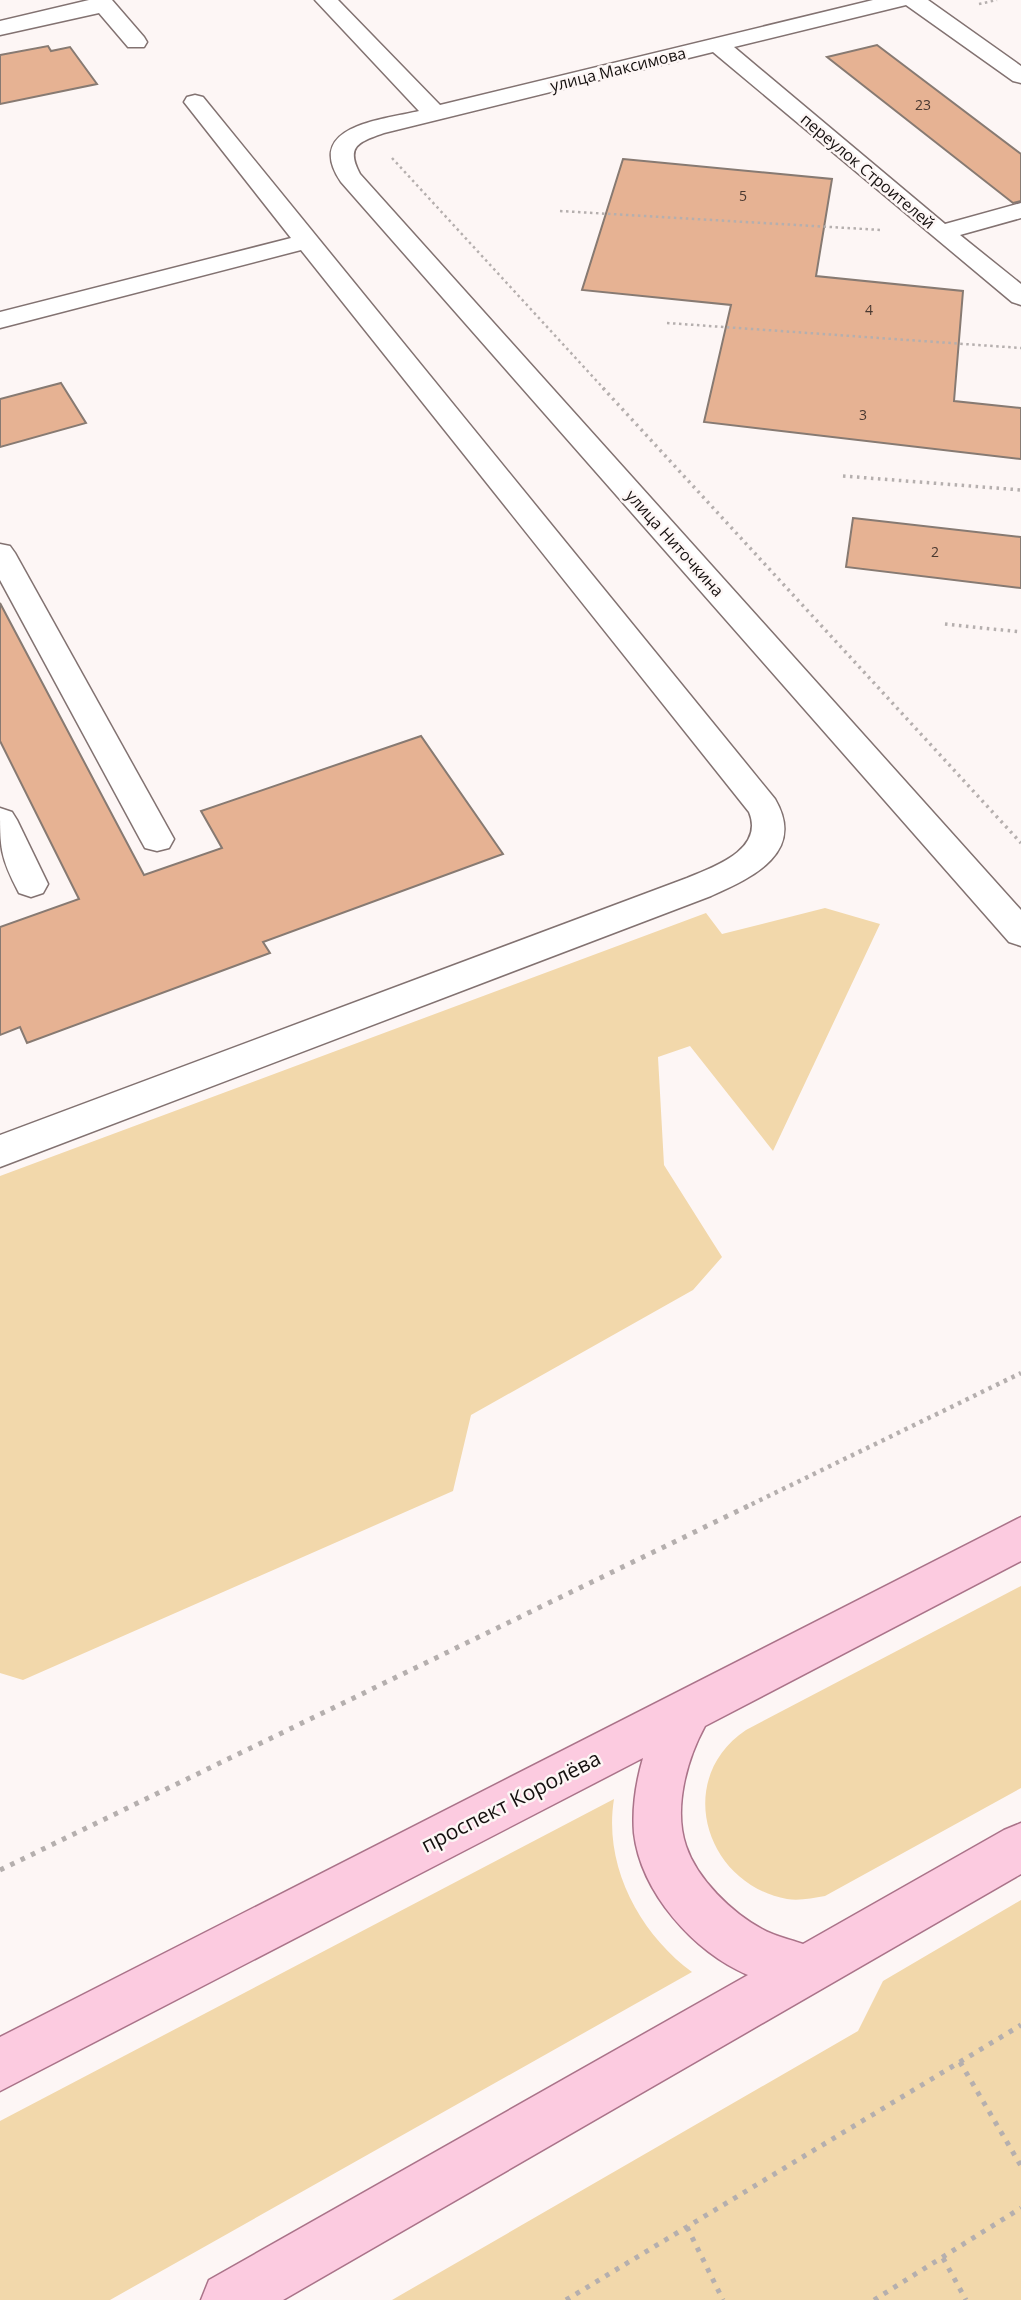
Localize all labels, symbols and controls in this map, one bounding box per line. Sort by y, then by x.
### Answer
street label: улица Максимова [548,41,688,97]
house number: 23 [915,95,931,114]
street label: переулок Строителей [796,108,940,234]
house number: 5 [739,186,747,205]
house number: 4 [865,300,873,319]
house number: 3 [859,405,867,424]
street label: улица Ниточкина [621,485,729,601]
house number: 2 [931,542,939,561]
street label: проспект Королёва [416,1744,605,1859]

